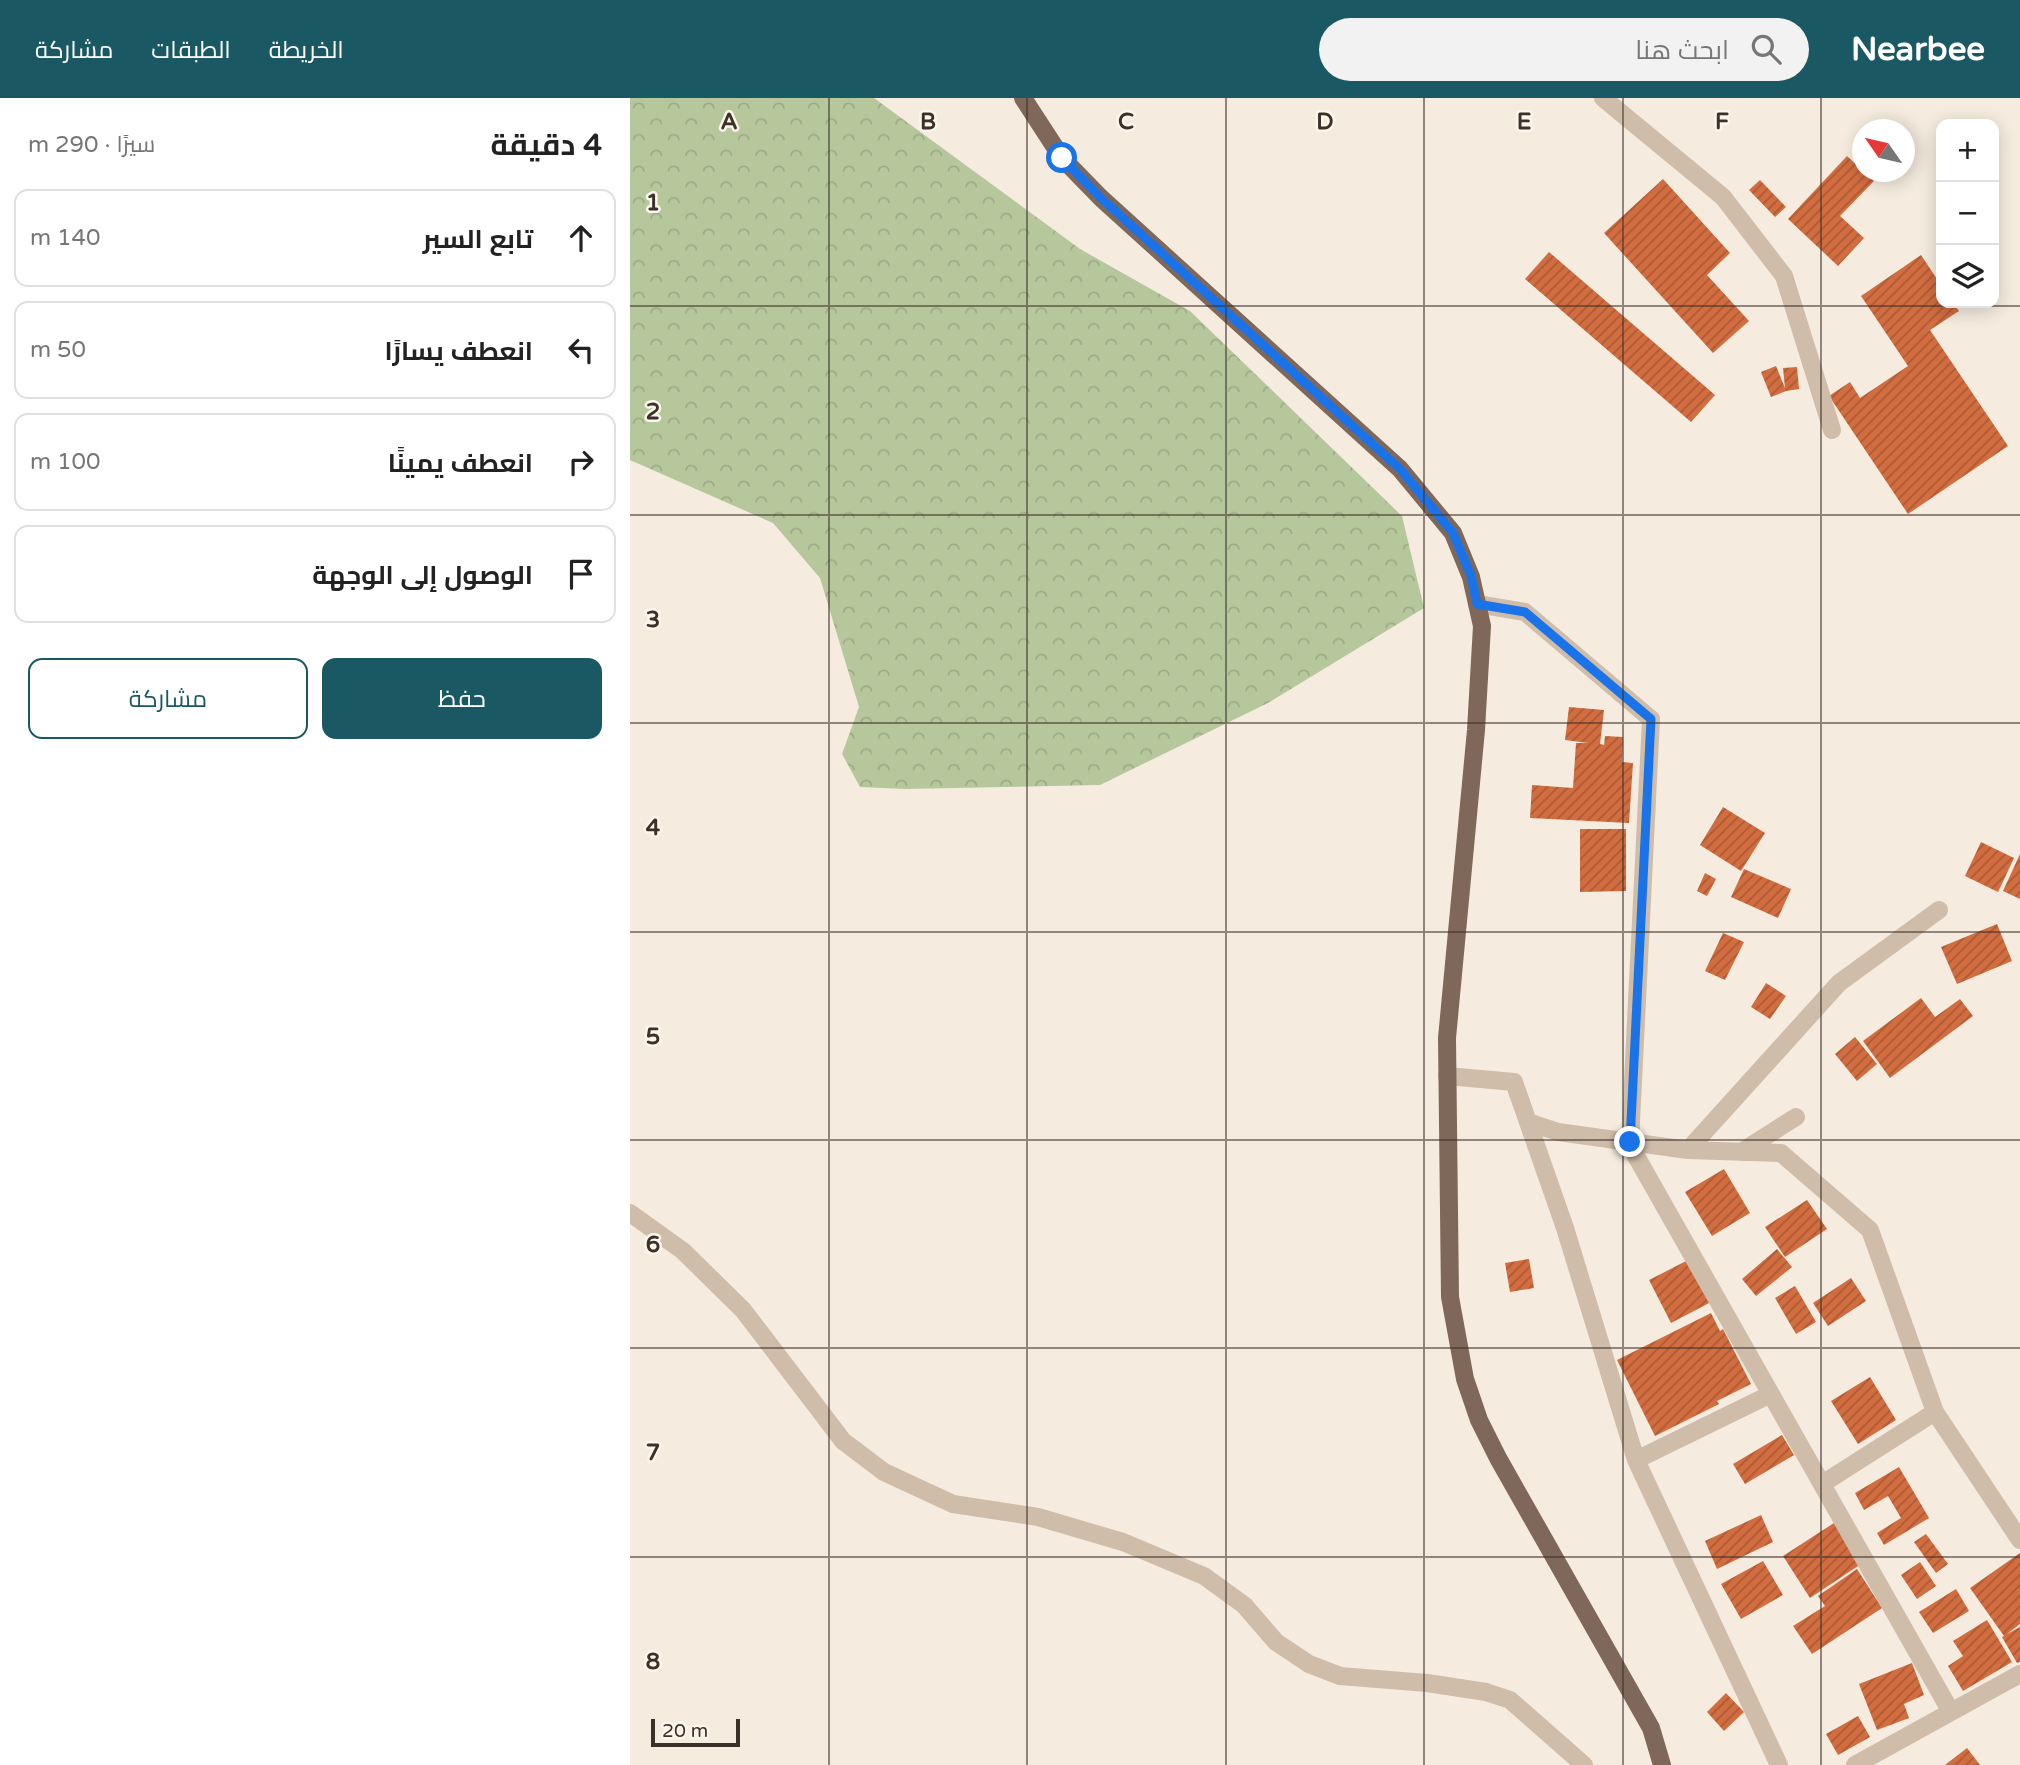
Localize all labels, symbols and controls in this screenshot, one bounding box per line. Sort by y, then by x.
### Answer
search box [1319,18,1809,81]
icon: search [1747,30,1785,68]
text: Nearbee [1851,30,1985,69]
text: ابحث هنا [1635,35,1729,66]
text: مشاركة [35,36,113,65]
text: الطبقات [151,36,231,65]
text: الخريطة [269,36,344,65]
text: A [720,108,738,136]
text: B [920,108,936,136]
text: C [1118,108,1134,136]
text: D [1316,108,1334,136]
text: E [1517,108,1531,136]
text: F [1715,108,1729,136]
north arrow [1852,119,1915,182]
map controls [1936,119,1999,308]
button: + [1936,119,1999,182]
text: 4 دقيقة [491,127,602,164]
text: سيرًا · 290 m [28,131,155,159]
route start [1046,142,1077,173]
button: − [1936,182,1999,245]
text: 1 [646,189,660,217]
icon: ahead [562,219,600,257]
text: 140 m [30,224,100,252]
text: تابع السير [423,224,533,255]
button: layers [1936,245,1999,308]
icon: left [562,331,600,369]
text: 50 m [30,336,86,364]
text: انعطف يسارًا [384,336,533,367]
text: 2 [646,398,660,426]
icon: right [562,443,600,481]
text: 100 m [30,448,100,476]
text: انعطف يمينًا [388,448,533,479]
icon: arrive [562,555,600,593]
text: الوصول إلى الوجهة [312,560,533,591]
text: 3 [646,606,660,634]
button: مشاركة [28,658,308,739]
button: حفظ [322,658,602,739]
text: 4 [646,814,661,842]
text: 5 [646,1023,660,1051]
route end [1614,1126,1645,1157]
text: 6 [646,1231,660,1259]
text: 7 [646,1439,660,1467]
text: 8 [646,1648,660,1676]
scale bar [651,1716,740,1748]
text: 20 m [662,1720,708,1742]

